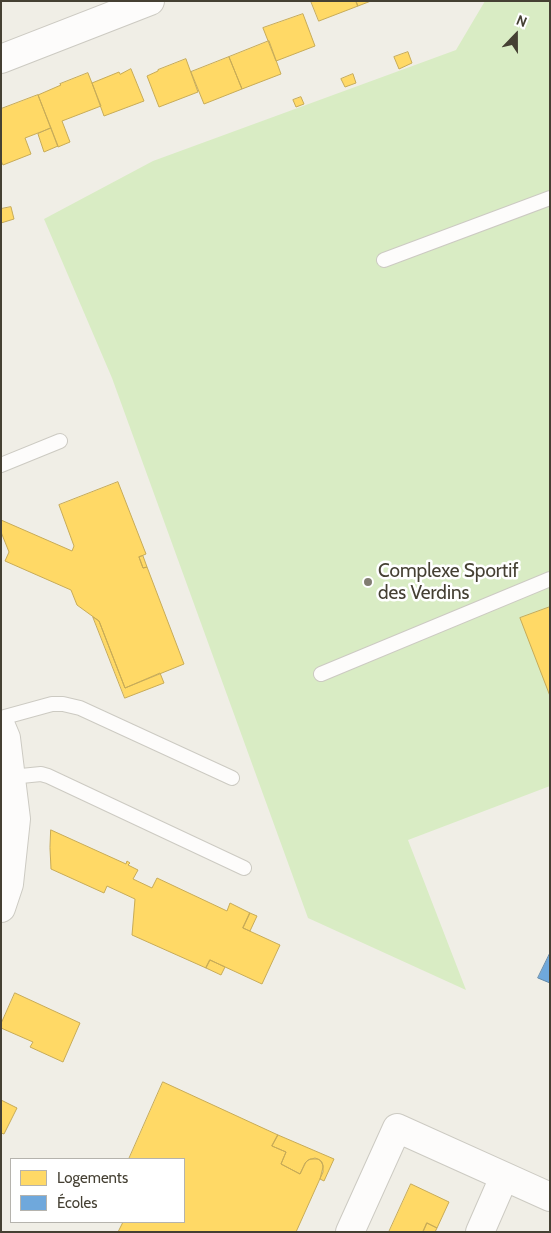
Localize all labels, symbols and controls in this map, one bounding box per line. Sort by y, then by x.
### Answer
north arrow [491,10,541,60]
text: N [514,11,530,31]
place label: Complexe Sportif des Verdins [378,560,519,604]
marker: Complexe Sportif des Verdins [362,576,374,588]
legend [10,1158,185,1223]
text: Logements [57,1169,128,1187]
text: Écoles [57,1194,97,1212]

